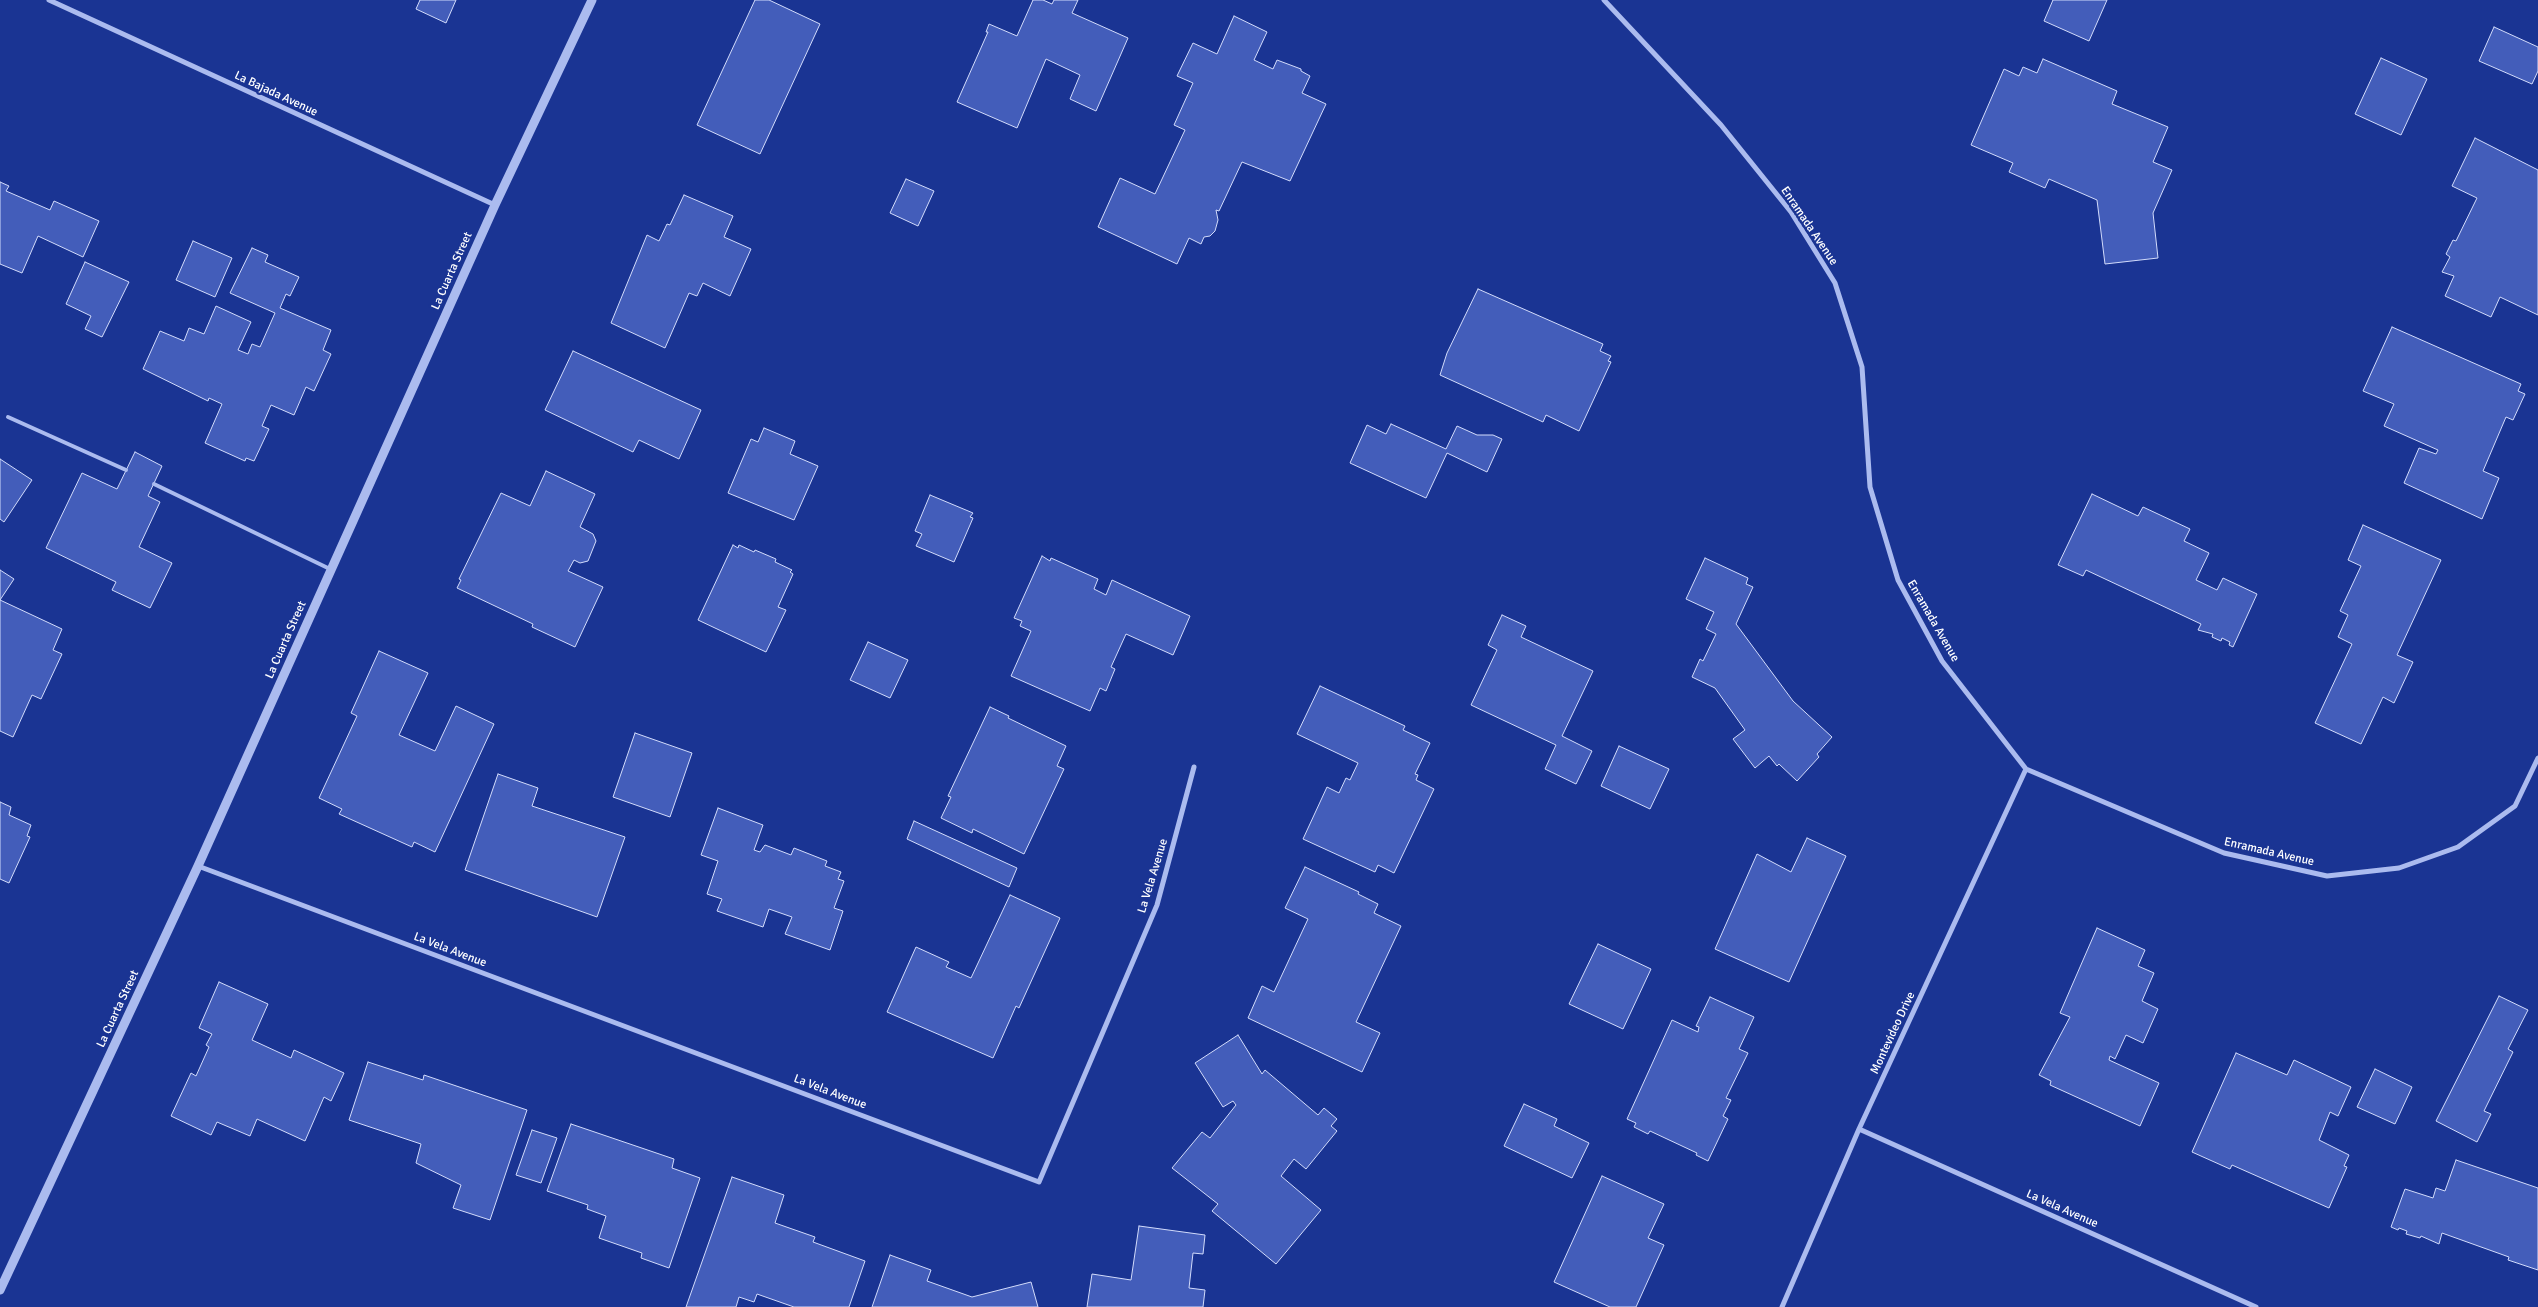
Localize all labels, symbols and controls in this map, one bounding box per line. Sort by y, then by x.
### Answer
street label: La Bajada Avenue [232,68,320,120]
street label: Enramada Avenue [1777,184,1841,268]
street label: La Cuarta Street [428,230,476,312]
street label: Enramada Avenue [1904,578,1962,664]
street label: La Cuarta Street [262,599,310,681]
street label: Enramada Avenue [2223,835,2315,869]
street label: La Vela Avenue [1135,837,1171,915]
street label: La Vela Avenue [411,929,489,971]
street label: La Cuarta Street [94,968,142,1050]
street label: Montevideo Drive [1868,990,1918,1076]
street label: La Vela Avenue [791,1071,869,1113]
street label: La Vela Avenue [2024,1187,2100,1231]

